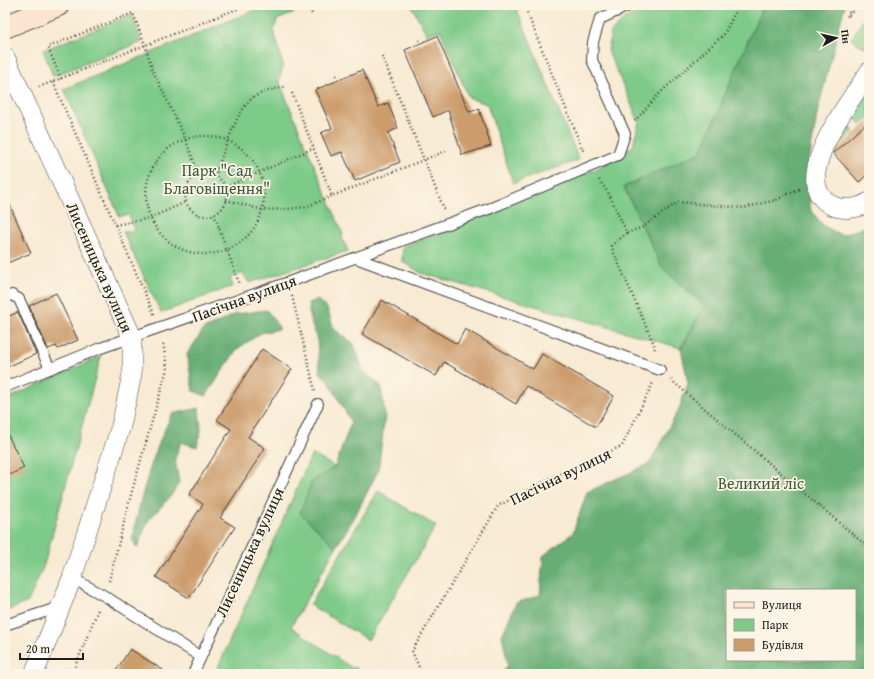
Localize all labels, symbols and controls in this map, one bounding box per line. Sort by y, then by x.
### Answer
north arrow [816,18,856,58]
text: Пн [837,28,855,45]
park label: Парк "Сад Благовіщення" [164,158,270,200]
street label: Лисеницька вулиця [60,198,140,336]
street label: Пасічна вулиця [188,268,300,328]
street label: Пасічна вулиця [505,441,615,511]
park label: Великий ліс [718,471,804,495]
street label: Лисеницька вулиця [208,483,290,621]
legend [726,589,856,661]
text: Вулиця [762,596,802,613]
text: Парк [762,616,789,633]
scale bar [20,635,83,661]
text: Будівля [762,636,803,653]
text: 20 m [26,640,50,657]

